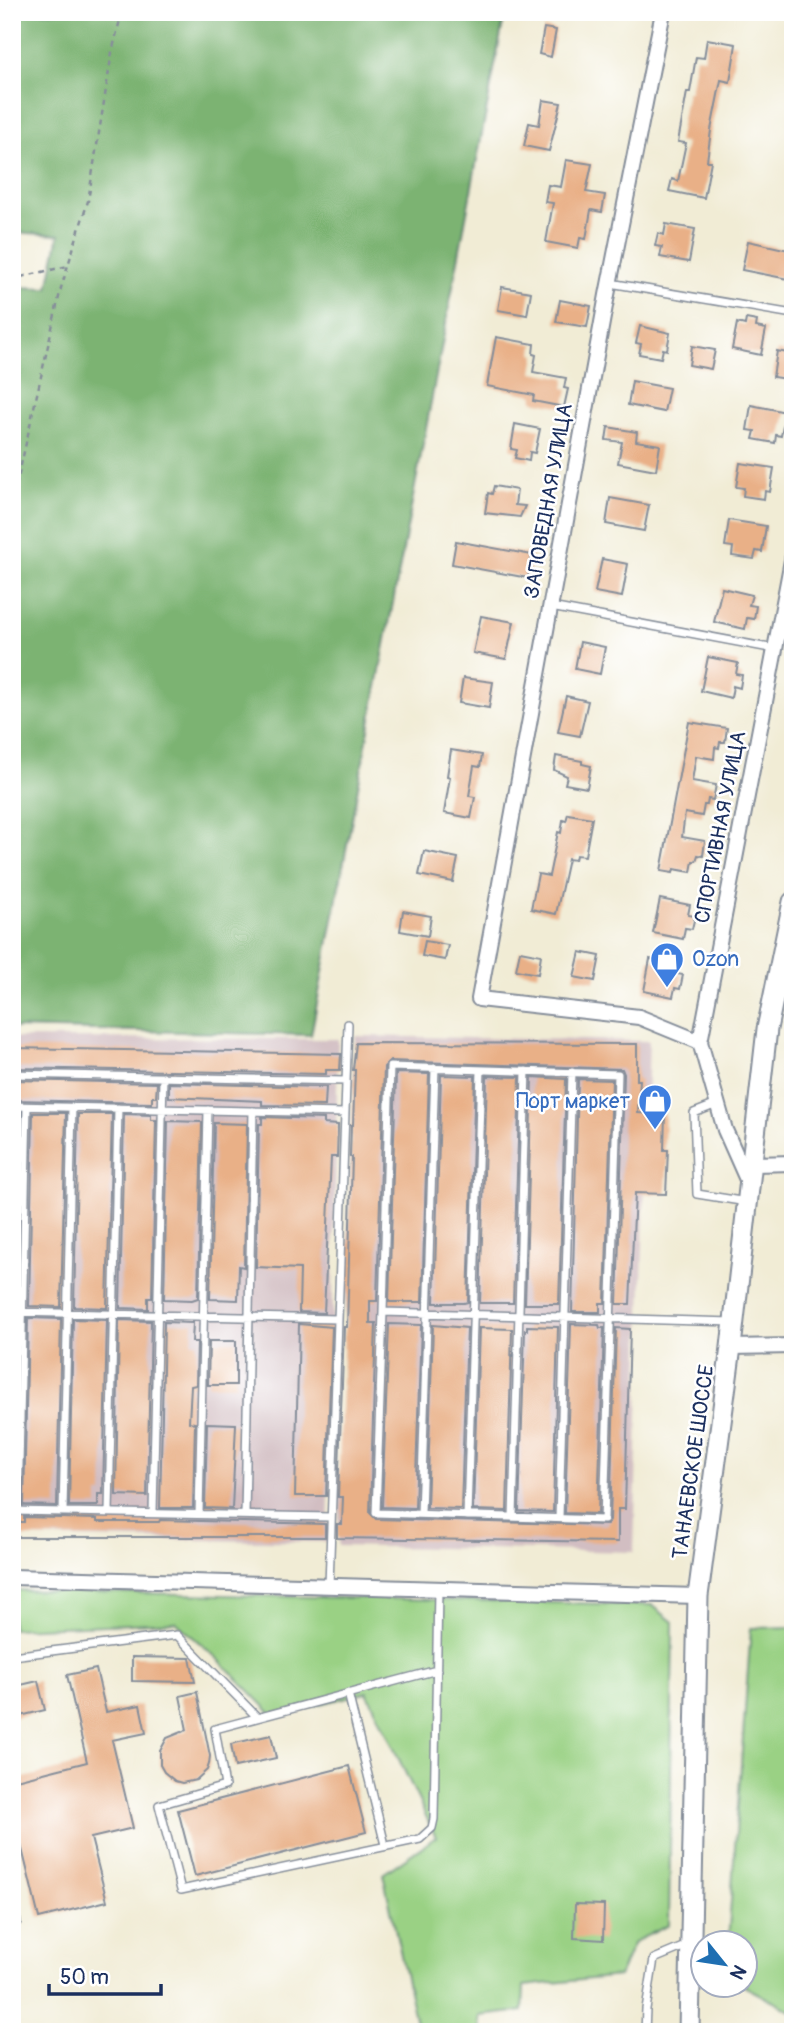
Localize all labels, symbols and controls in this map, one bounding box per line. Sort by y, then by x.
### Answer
street label: ЗАПОВЕДНАЯ УЛИЦА [518,401,579,601]
street label: СПОРТИВНАЯ УЛИЦА [689,729,752,926]
shop icon: Ozon [648,940,686,989]
place label: Ozon [692,946,739,973]
shop icon: Порт маркет [636,1082,674,1131]
place label: Порт маркет [516,1088,630,1115]
street label: ТАНАЕВСКОЕ ШОССЕ [666,1363,721,1561]
north arrow [690,1928,760,1998]
scale bar [49,1953,161,1997]
text: N [724,1960,751,1984]
text: 50 m [60,1964,109,1991]

